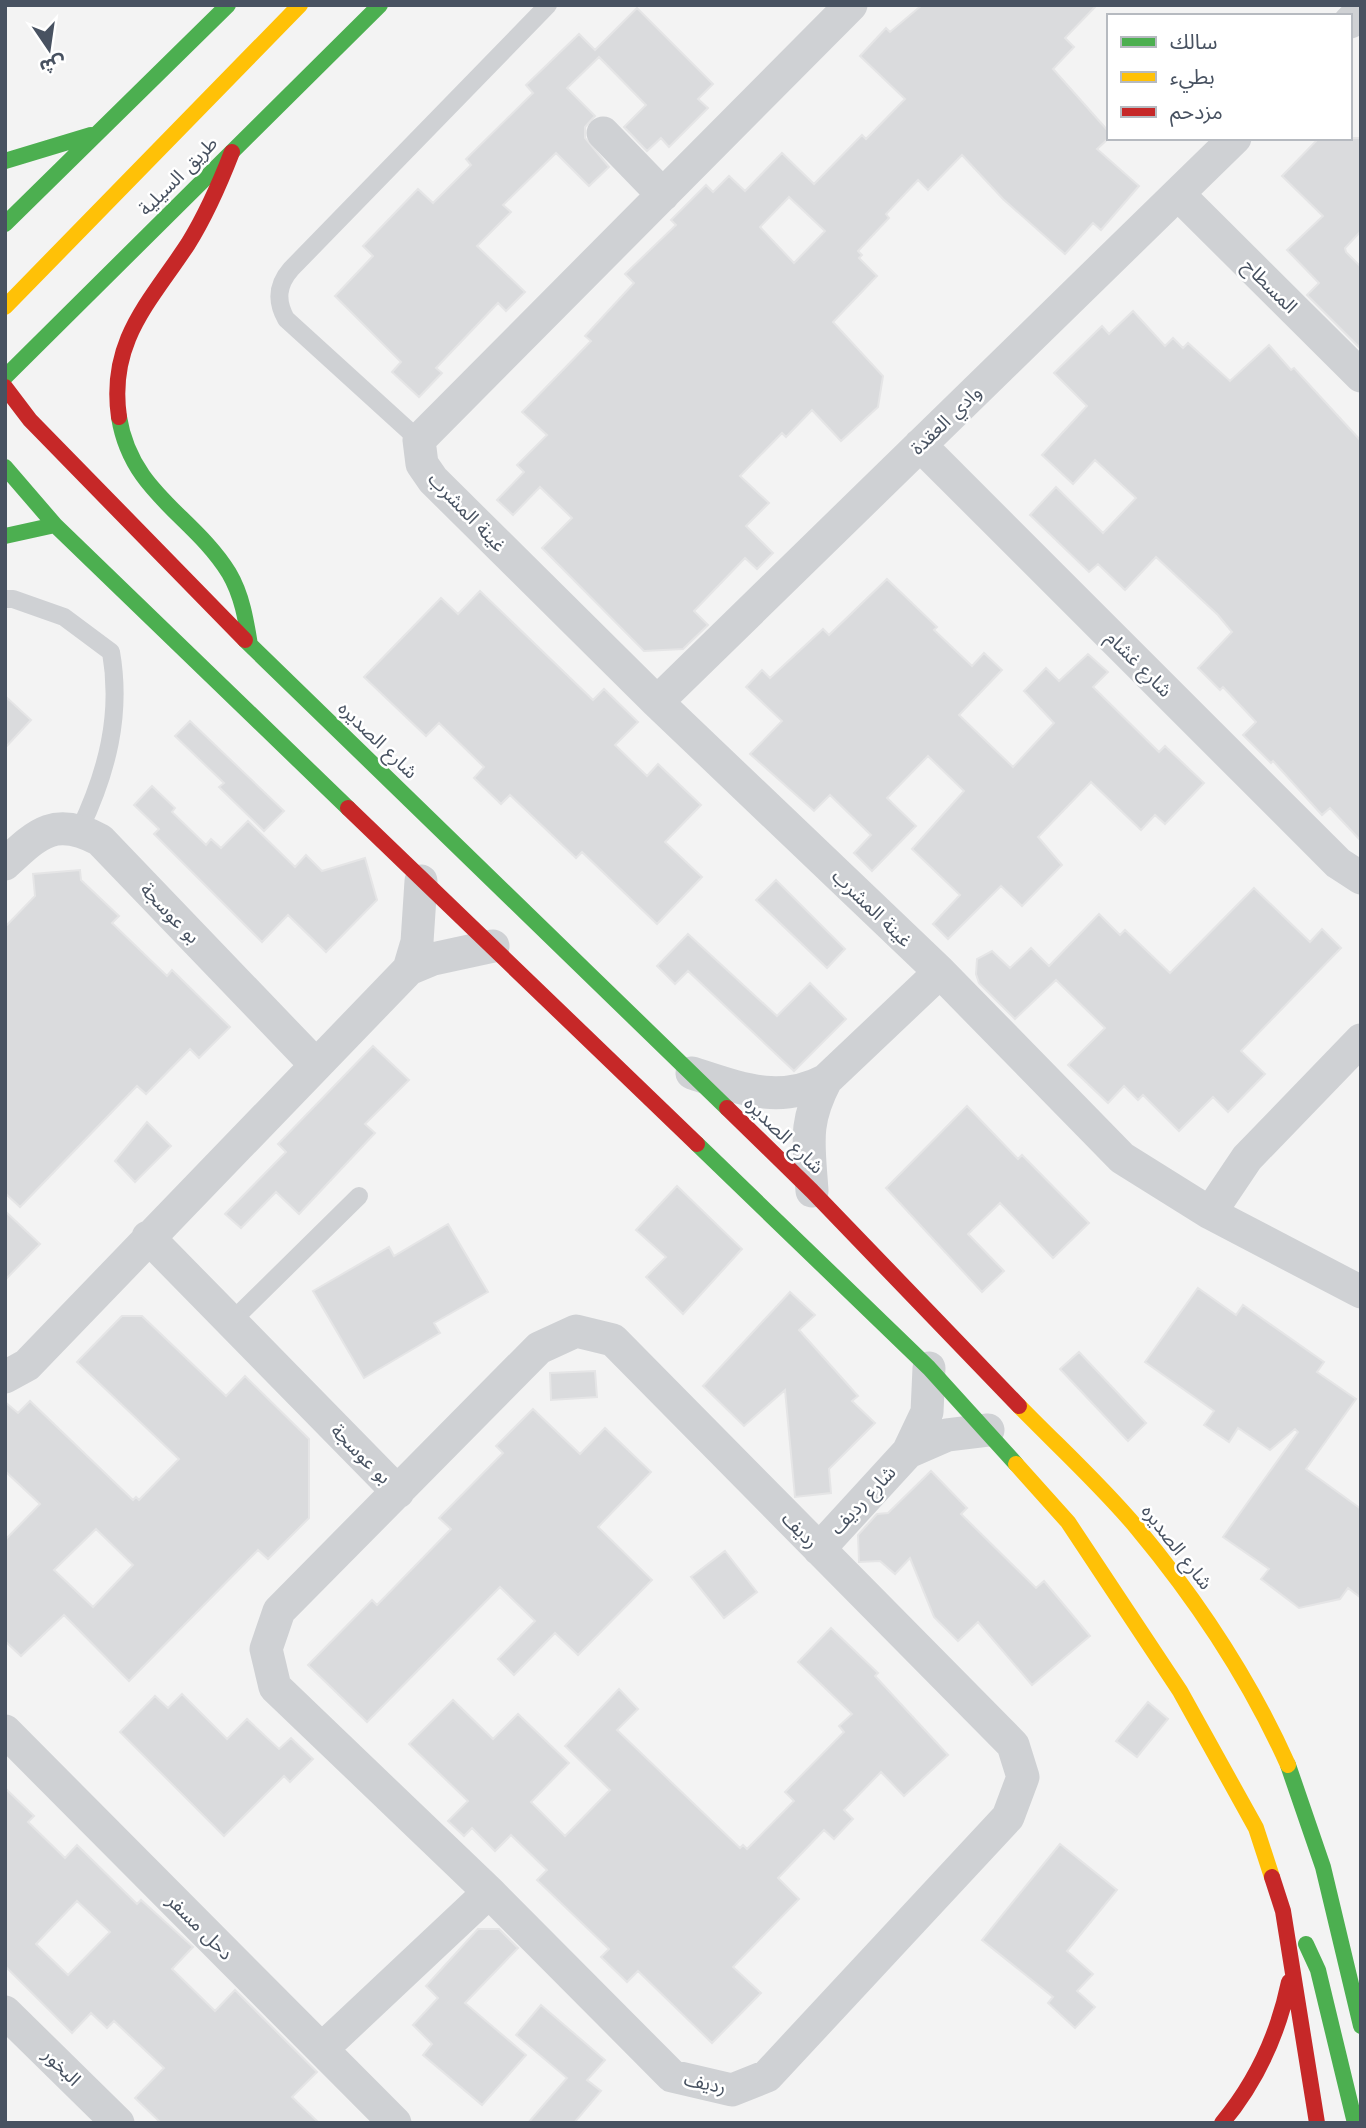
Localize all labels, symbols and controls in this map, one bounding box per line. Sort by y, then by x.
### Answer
north arrow [14,14,84,84]
legend [1107,14,1352,140]
text: سالك [1170,29,1217,54]
text: ش [37,51,68,79]
text: بطيء [1170,64,1215,93]
text: مزدحم [1170,99,1223,127]
street label: طريق السيلية [134,132,222,220]
street label: المسطاح [1236,254,1302,320]
street label: وادي العقدة [906,381,989,462]
street label: غينة المشرب [423,467,511,557]
street label: شارع غشام [1099,626,1177,704]
street label: شارع الصديره [332,697,422,785]
street label: غينة المشرب [827,864,917,952]
street label: بو عوسجة [136,878,204,948]
street label: شارع الصديره [738,1092,828,1180]
street label: بو عوسجة [326,1419,396,1489]
street label: شارع رديف [825,1461,902,1540]
street label: شارع الصديره [1135,1500,1217,1595]
street label: رديف [777,1507,823,1553]
street label: دحل مسفر [162,1889,238,1965]
street label: البخور [38,2043,86,2091]
street label: رديف [682,2067,728,2099]

